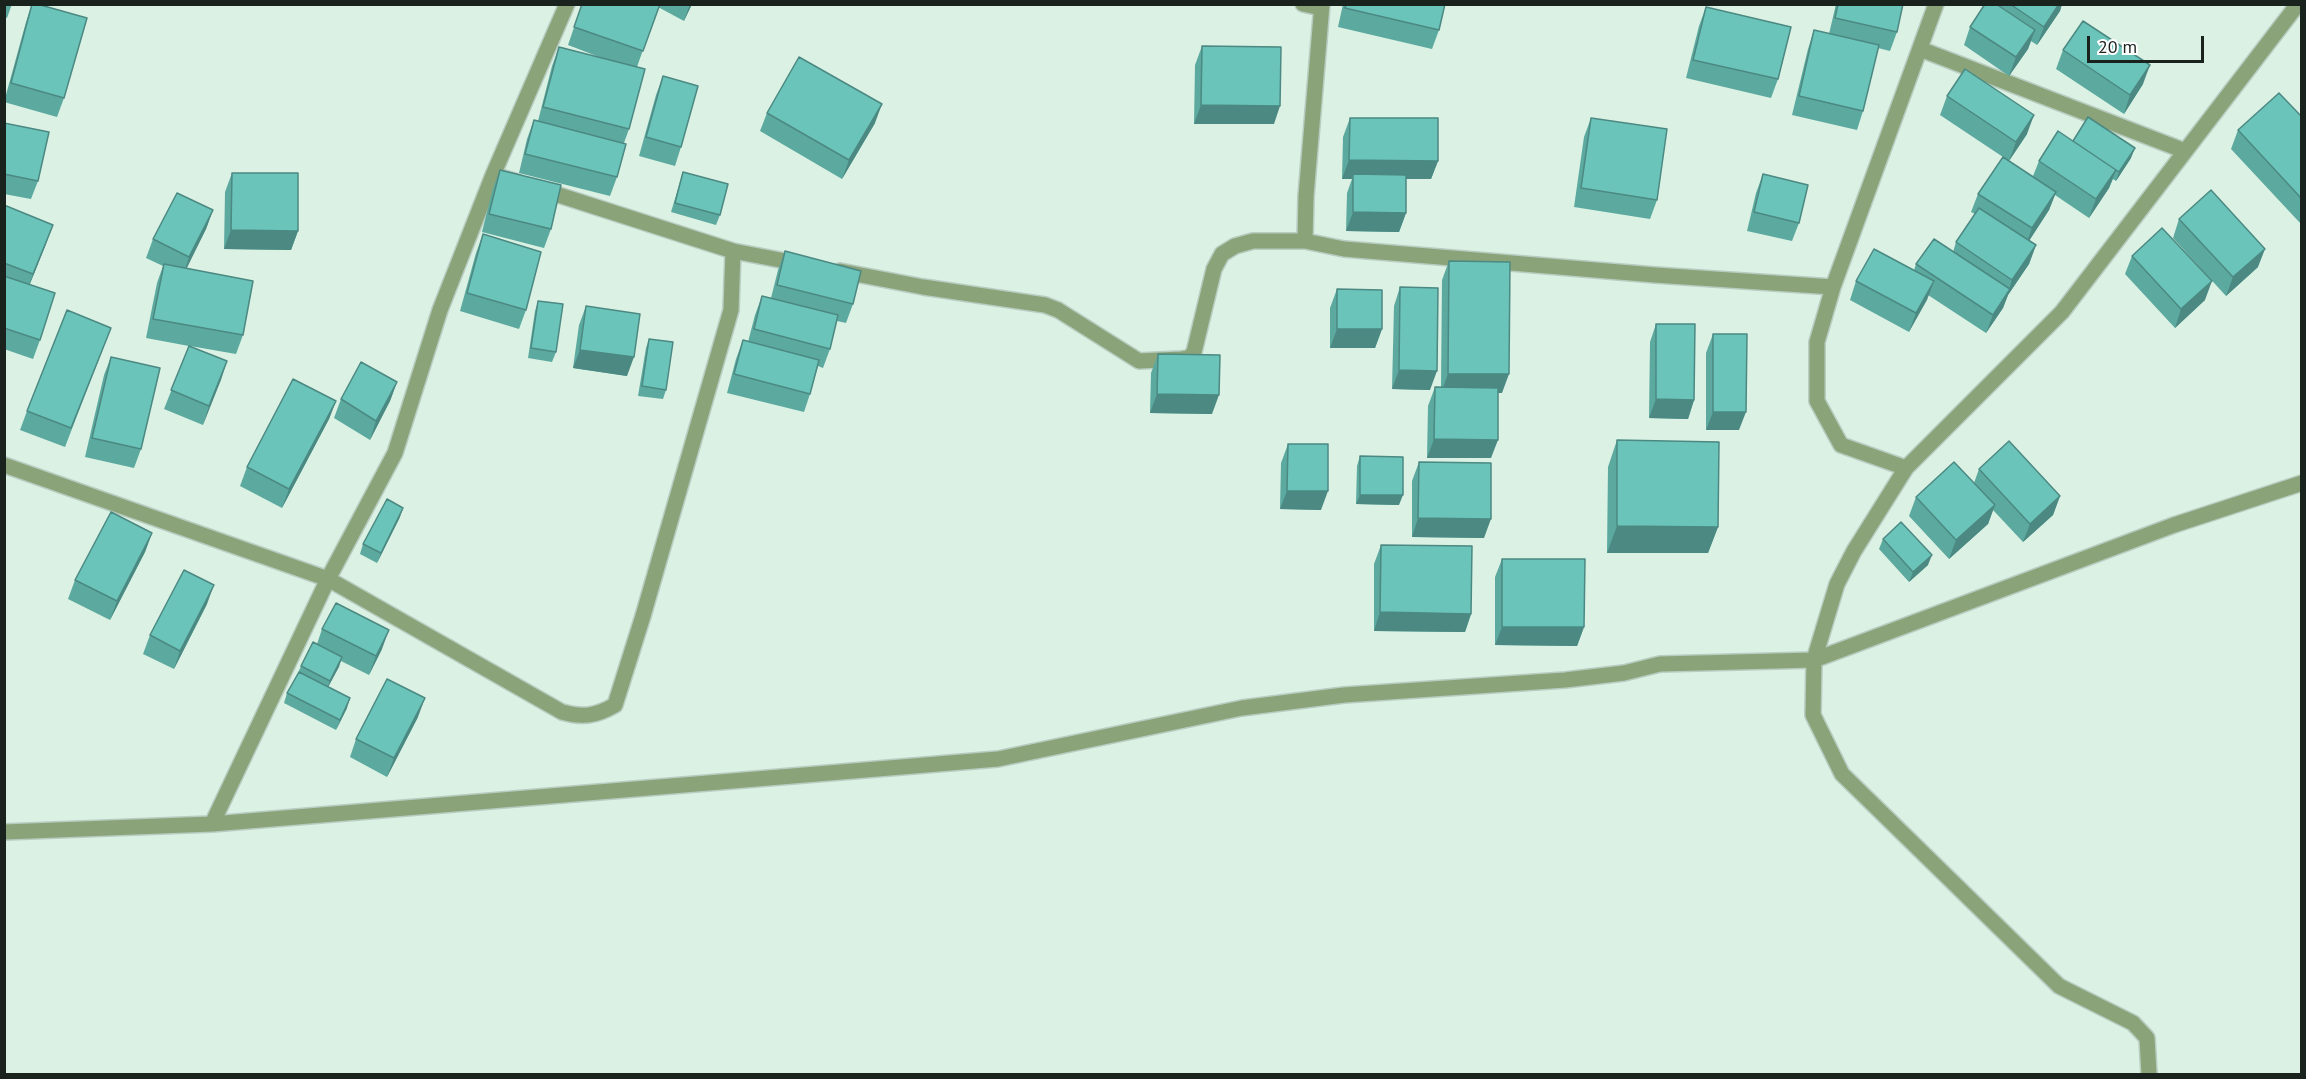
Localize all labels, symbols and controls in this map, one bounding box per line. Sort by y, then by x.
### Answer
scale bar [2090,24,2207,62]
text: 20 m [2098,35,2137,58]

